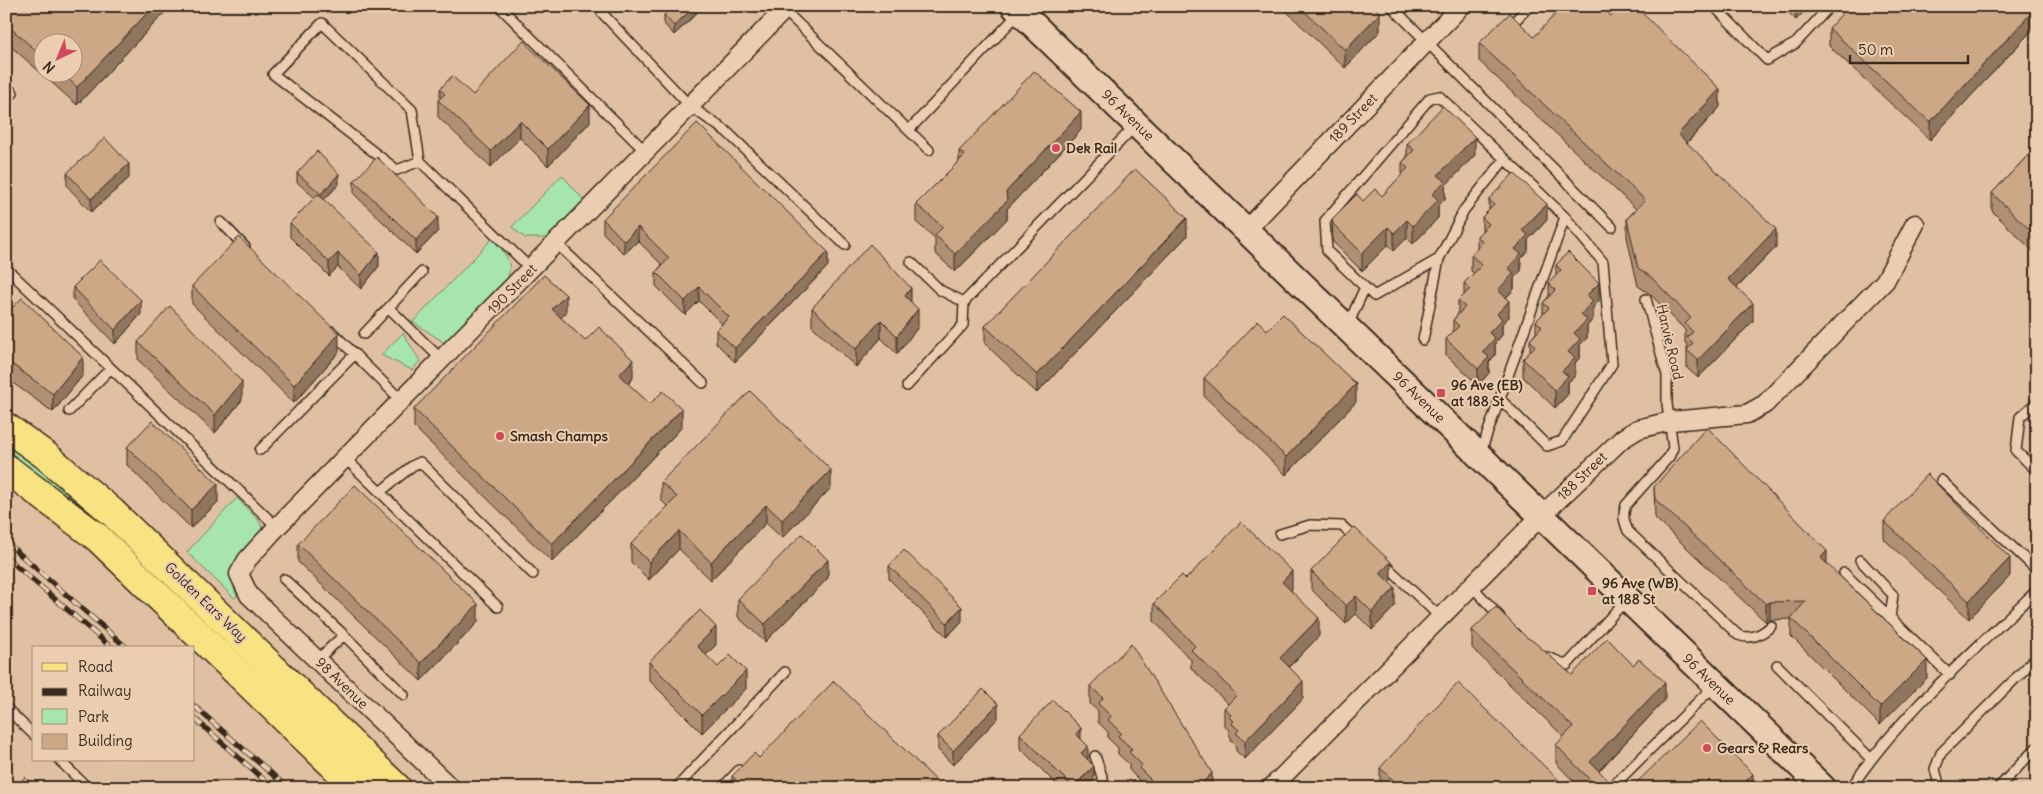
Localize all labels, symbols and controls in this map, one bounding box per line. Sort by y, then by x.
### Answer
north arrow [32,32,82,82]
scale bar [1850,32,1968,64]
text: 50 m [1858,40,1893,59]
text: N [39,58,59,77]
street label: 96 Avenue [1098,85,1158,145]
street label: 189 Street [1325,89,1381,147]
place label: Dek Rail [1066,139,1117,157]
marker: Dek Rail [1050,142,1062,154]
street label: 190 Street [483,260,541,318]
street label: Harvie Road [1653,302,1687,382]
street label: 96 Avenue [1389,367,1449,427]
place label: 96 Ave (EB) at 188 St [1451,376,1523,410]
marker: 96 Ave (EB) at 188 St [1435,387,1447,399]
place label: Smash Champs [510,427,608,445]
marker: Smash Champs [494,430,506,442]
street label: 188 Street [1553,448,1611,504]
street label: Golden Ears Way [161,558,251,646]
place label: 96 Ave (WB) at 188 St [1602,574,1678,608]
marker: 96 Ave (WB) at 188 St [1586,585,1598,597]
legend [32,646,195,762]
street label: 96 Avenue [1679,649,1739,709]
street label: 98 Avenue [312,653,372,713]
text: Road [78,657,113,676]
text: Railway [78,681,132,700]
text: Park [78,707,109,726]
text: Building [78,731,133,750]
place label: Gears & Rears [1717,739,1809,757]
marker: Gears & Rears [1701,742,1713,754]

